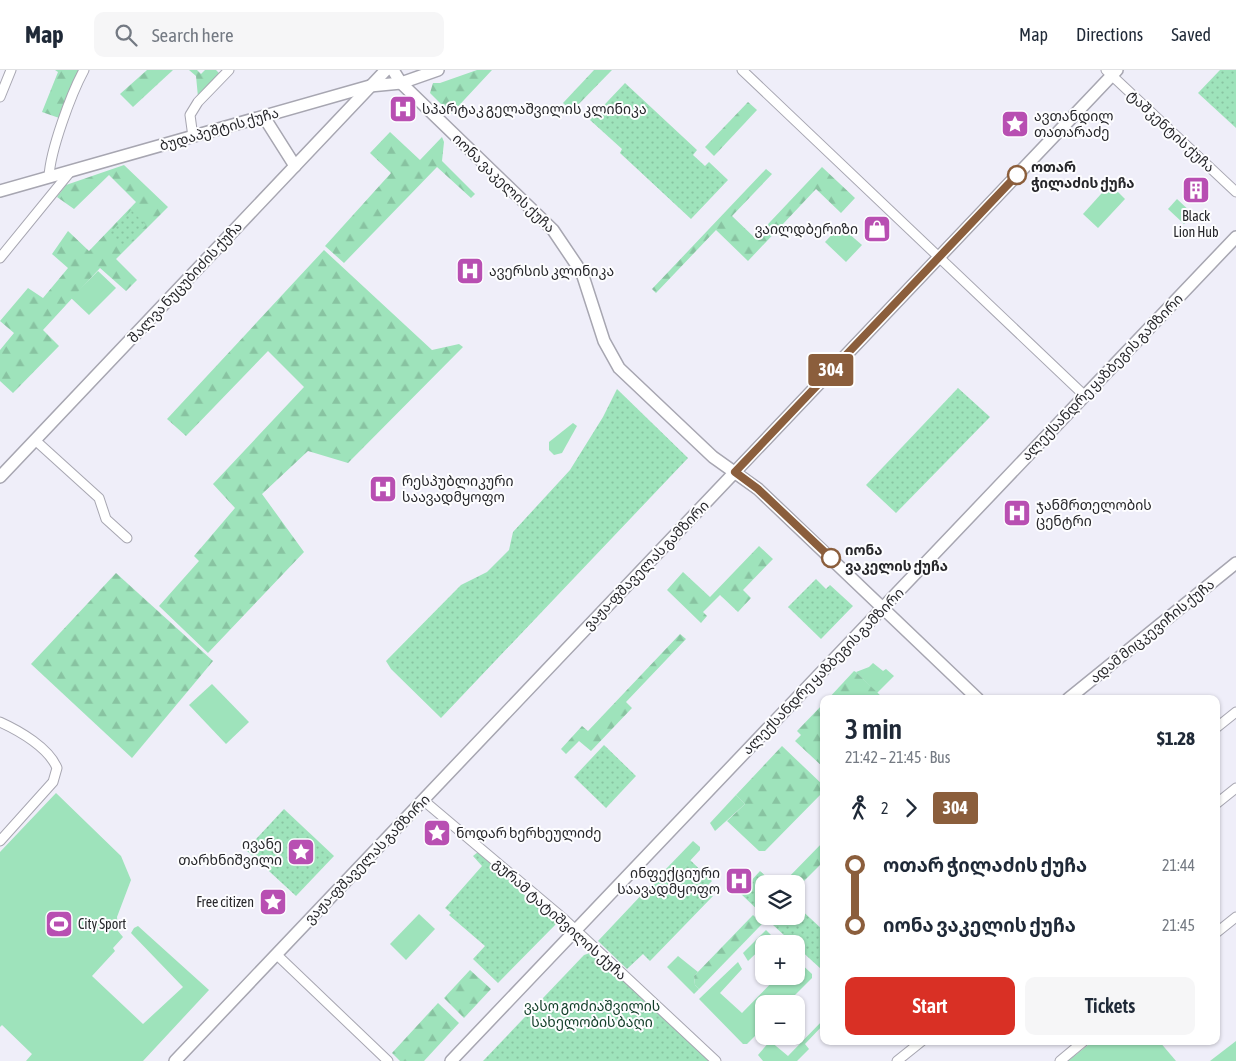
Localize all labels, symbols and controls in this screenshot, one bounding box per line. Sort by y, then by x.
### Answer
search box [94,12,444,57]
text: Map [25,21,64,48]
icon: search [112,21,140,49]
text: Search here [152,24,234,46]
text: Map [1019,24,1048,45]
text: Directions [1076,24,1143,45]
text: Saved [1171,24,1211,45]
street label: ტაშკენტის ქუჩა [1123,87,1218,176]
hospital icon: სპარტაკ გელაშვილის კლინიკა [388,94,418,124]
place label: სპარტაკ გელაშვილის კლინიკა [422,101,647,118]
street label: ბუდაპეშტის ქუჩა [158,104,281,155]
place label: ავთანდილ თათარაძე [1034,108,1114,141]
place icon: ავთანდილ თათარაძე [1000,109,1030,139]
street label: იონა ვაკელის ქუჩა [449,130,558,237]
place label: ოთარ ჭილაძის ქუჩა [1031,159,1135,192]
marker: ოთარ ჭილაძის ქუჩა [1007,165,1027,185]
building icon: Black Lion Hub [1181,175,1211,205]
place label: Black Lion Hub [1173,208,1219,240]
shop icon: ვაილდბერიზი [862,214,892,244]
street label: შალვა ნუცუბიძის ქუჩა [125,218,246,346]
place label: ვაილდბერიზი [754,221,858,238]
hospital icon: ავერსის კლინიკა [455,256,485,286]
place label: ავერსის კლინიკა [489,263,614,280]
street label: ალექსანდრე ყაზბეგის გამზირი [1018,290,1187,464]
line badge: 304 [802,354,860,386]
text: 304 [818,359,844,380]
place label: რესპუბლიკური საავადმყოფო [402,473,514,506]
hospital icon: რესპუბლიკური საავადმყოფო [368,474,398,504]
street label: ვაჟა-ფშაველას გამზირი [580,497,713,634]
place label: ჯანმრთელობის ცენტრი [1036,497,1152,530]
hospital icon: ჯანმრთელობის ცენტრი [1002,498,1032,528]
place label: იონა ვაკელის ქუჩა [845,542,948,575]
marker: იონა ვაკელის ქუჩა [821,548,841,568]
street label: ადამ მიცკევიჩის ქუჩა [1087,576,1218,687]
street label: ალექსანდრე ყაზბეგის გამზირი [739,584,908,758]
text: 3 min [845,713,902,745]
text: $1.28 [1157,727,1195,749]
text: 21:42 – 21:45 · Bus [845,748,950,766]
street label: ვაჟა-ფშაველას გამზირი [301,791,434,928]
icon: walk [845,794,873,822]
icon: forward [897,794,925,822]
text: 304 [943,797,968,818]
text: 2 [881,799,889,817]
place icon: ნოდარ ხერხეულიძე [422,818,452,848]
place label: ნოდარ ხერხეულიძე [456,825,601,842]
place label: ივანე თარხნიშვილი [178,836,282,869]
place icon: ივანე თარხნიშვილი [286,837,316,867]
text: ოთარ ჭილაძის ქუჩა [883,854,1087,876]
street label: გურამ ტატიშვილის ქუჩა [489,855,630,984]
text: 21:44 [1162,856,1195,874]
place label: ინფექციური საავადმყოფო [617,865,720,898]
hospital icon: ინფექციური საავადმყოფო [724,866,754,896]
map controls [755,875,805,1045]
button: layers [755,875,805,925]
place icon: Free citizen [258,887,288,917]
place label: Free citizen [196,894,254,910]
sports icon: City Sport [44,909,74,939]
text: იონა ვაკელის ქუჩა [883,914,1076,936]
place label: City Sport [78,916,126,932]
text: 21:45 [1162,916,1195,934]
button: + [755,935,805,985]
button: Start [845,977,1015,1035]
button: Tickets [1025,977,1195,1035]
button: − [755,995,805,1045]
park label: ვასო გოძიაშვილის სახელობის ბაღი [524,998,660,1031]

